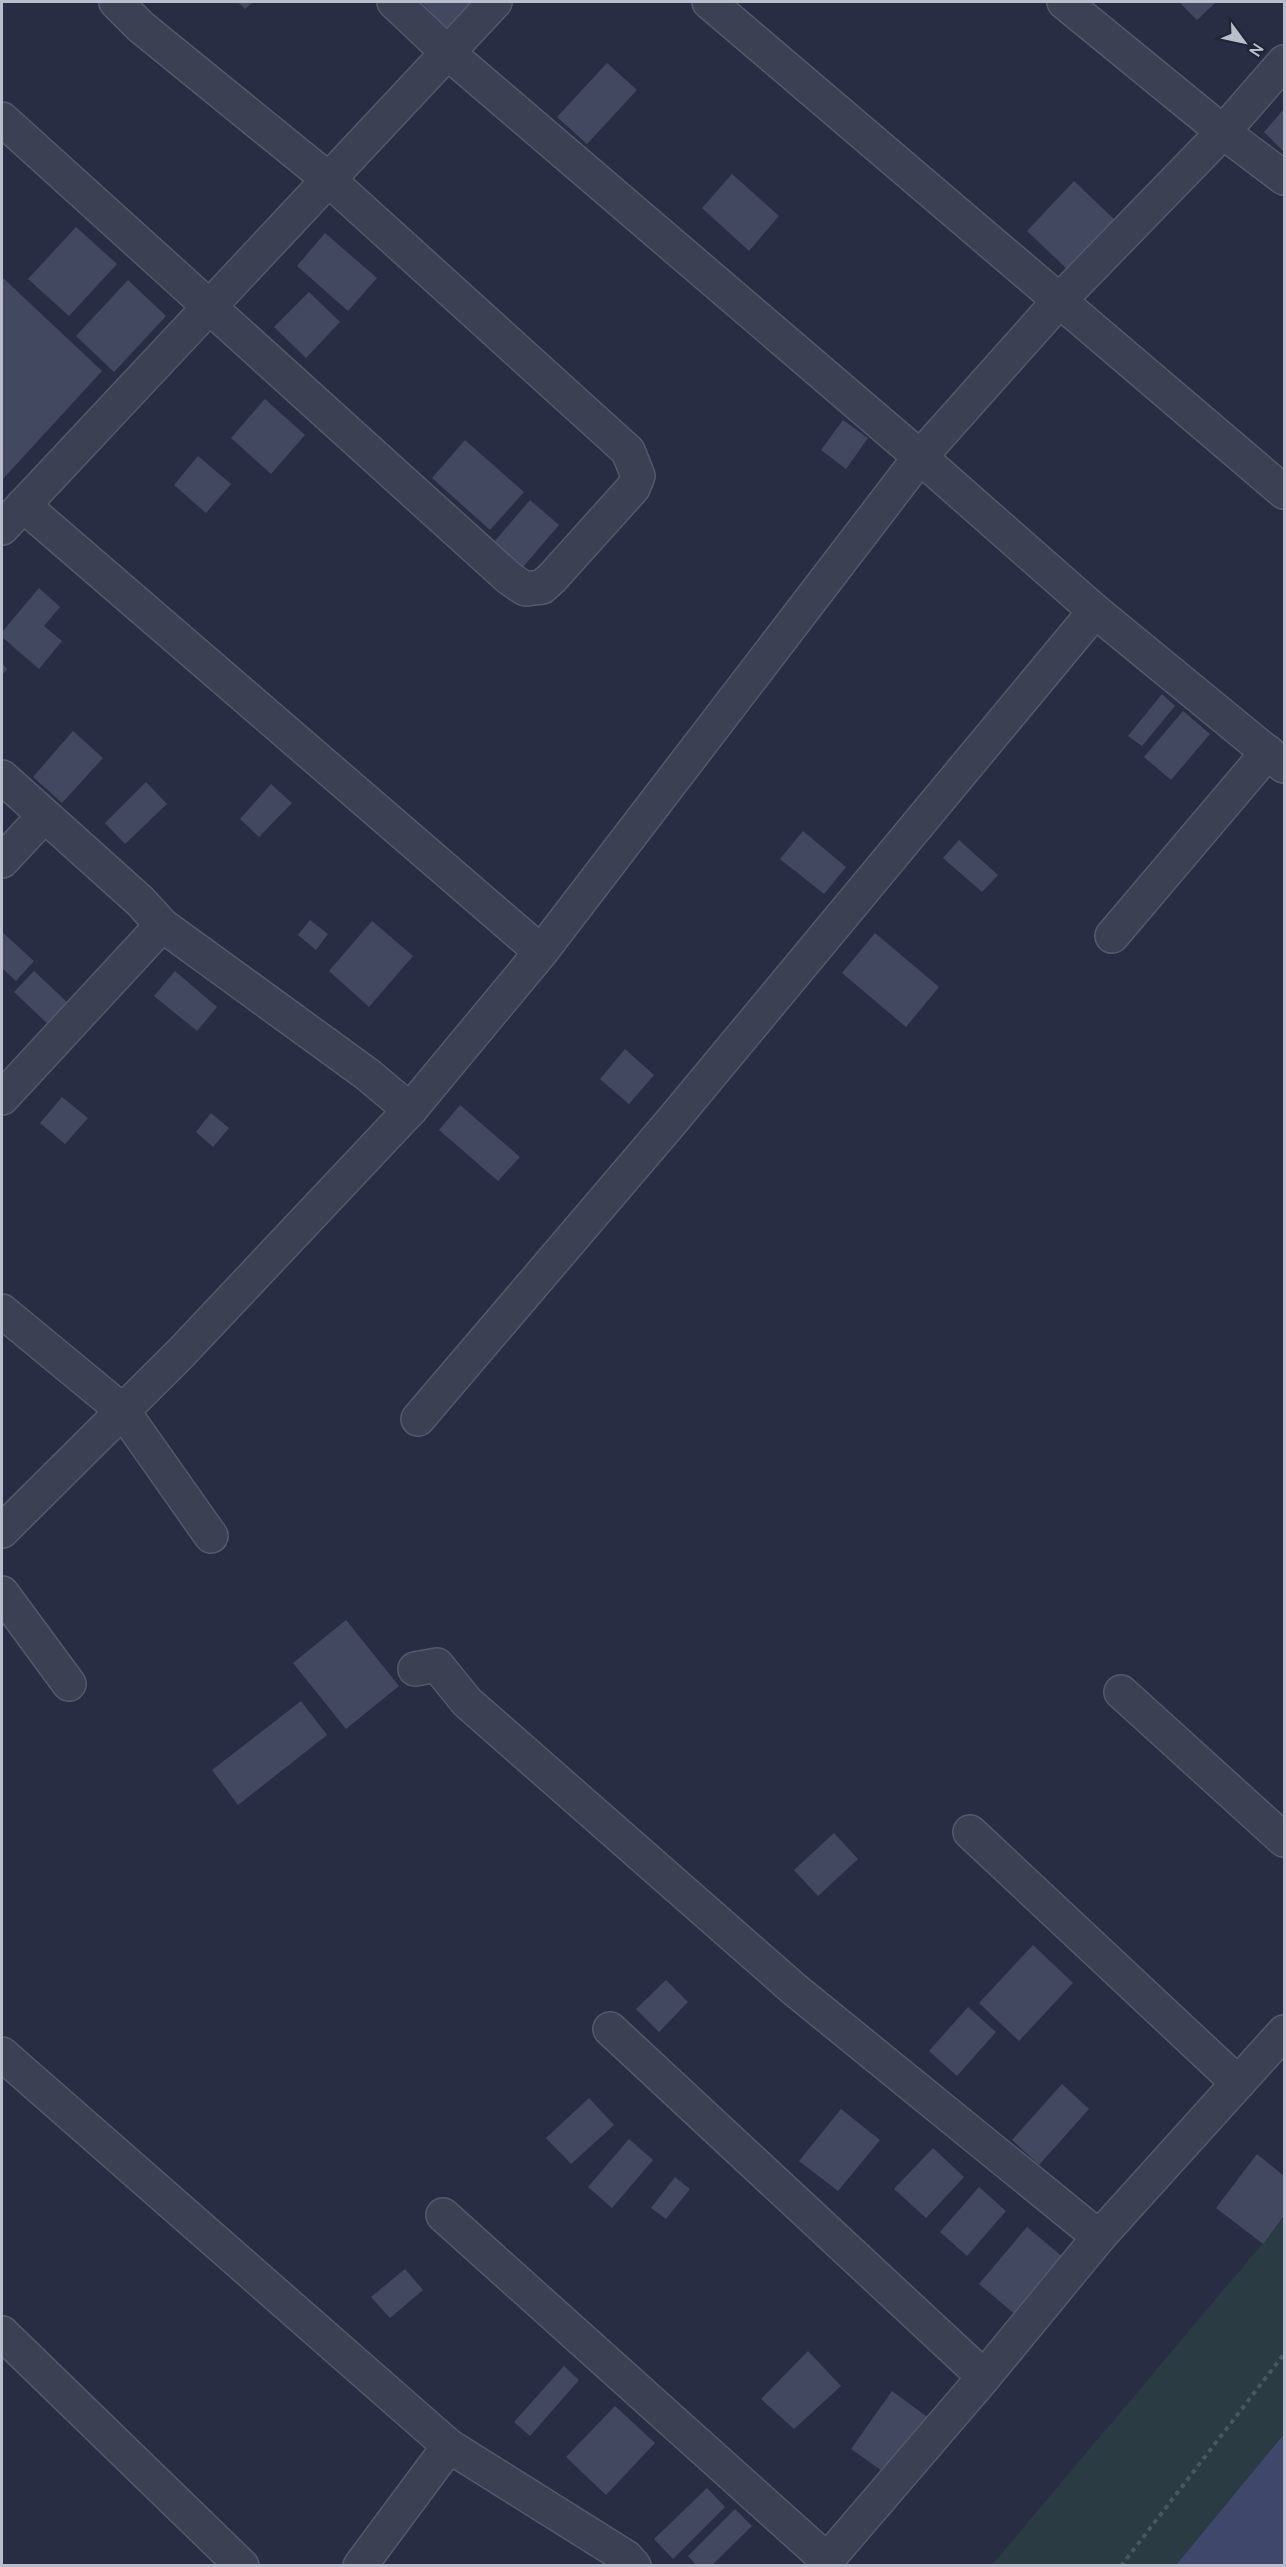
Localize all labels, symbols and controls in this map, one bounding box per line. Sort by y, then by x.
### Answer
north arrow [1214,12,1274,72]
text: N [1244,39,1269,61]

